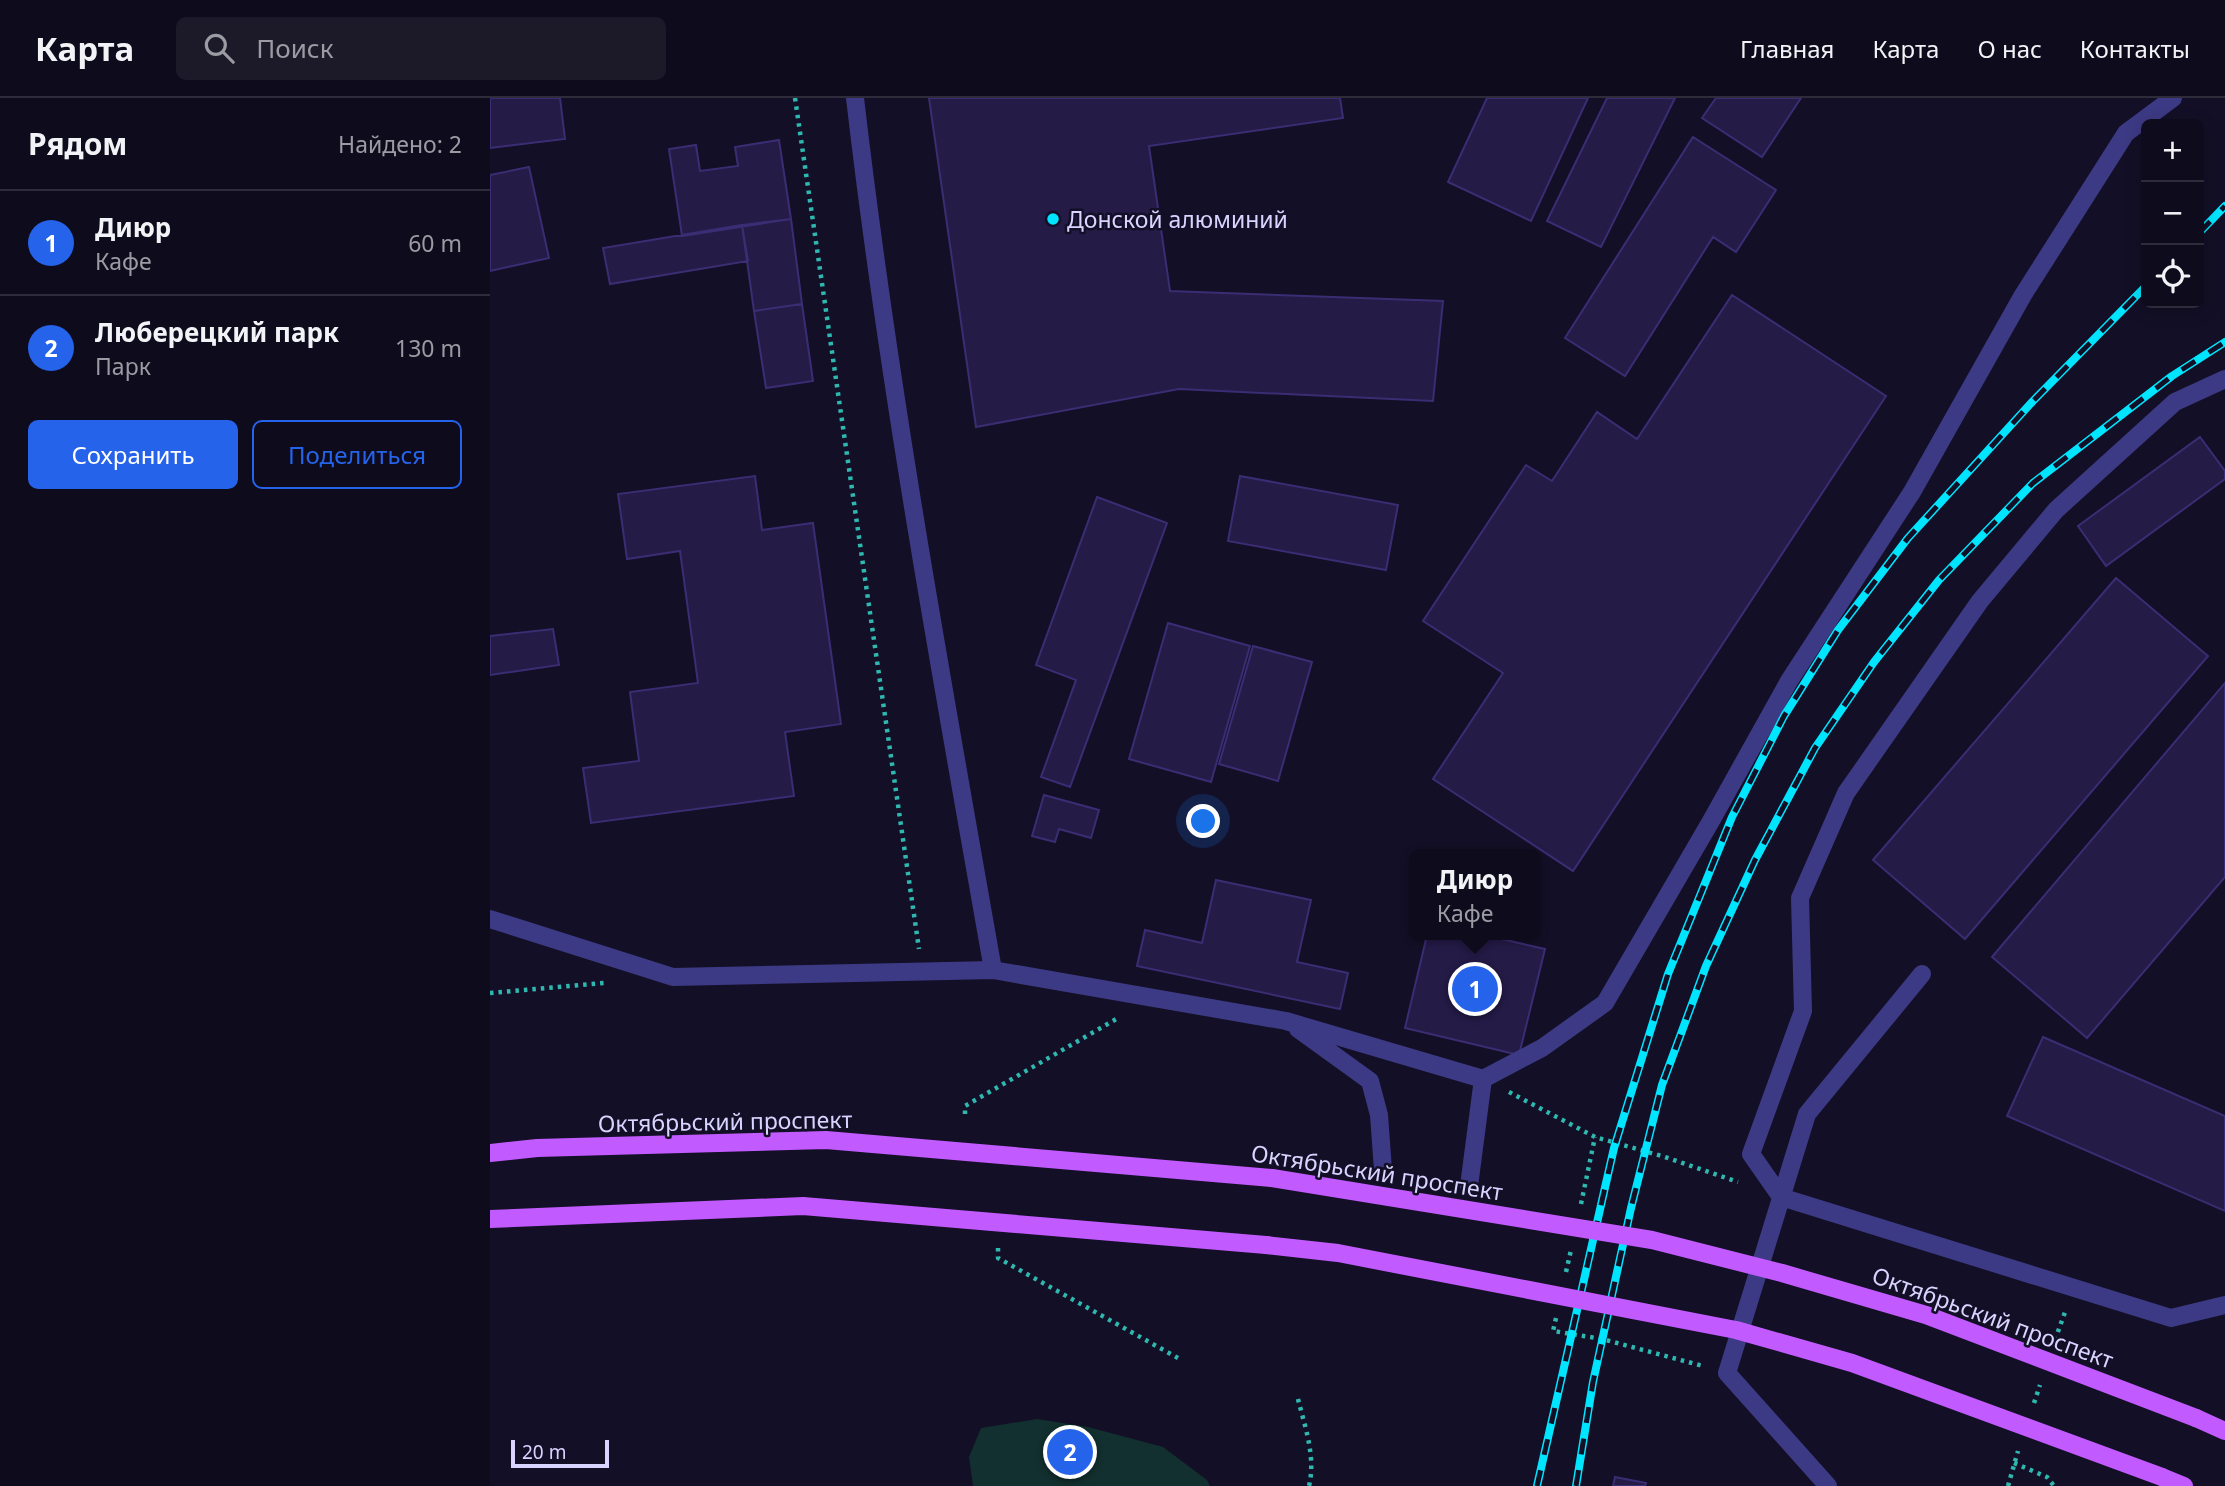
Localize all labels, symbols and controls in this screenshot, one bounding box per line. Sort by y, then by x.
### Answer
search box [176,17,666,80]
text: Карта [35,26,134,71]
icon: search [200,29,238,67]
text: Поиск [256,30,333,66]
text: Главная [1740,32,1834,65]
text: Карта [1872,32,1939,65]
text: О нас [1977,32,2042,65]
text: Контакты [2080,32,2190,65]
map controls [2141,119,2204,308]
button: + [2141,119,2204,182]
text: Рядом [28,123,127,164]
text: Найдено: 2 [338,128,462,160]
button: − [2141,182,2204,245]
place label: Донской алюминий [1067,203,1288,235]
text: Диюр [95,209,171,245]
marker: Донской алюминий [1045,211,1061,227]
text: 1 [44,227,58,259]
text: 60 m [408,227,462,259]
text: Кафе [95,245,152,277]
button: locate [2141,245,2204,308]
text: Люберецкий парк [95,314,339,350]
text: 2 [44,332,58,364]
text: 130 m [395,332,462,364]
text: Парк [95,350,151,382]
button: Сохранить [28,420,238,489]
button: Поделиться [252,420,462,489]
your location [1186,804,1220,838]
popup [1410,849,1540,940]
text: Диюр [1437,861,1513,897]
text: Кафе [1437,897,1493,929]
pin: 1 [1452,963,1498,1015]
street label: Октябрьский проспект [597,1103,853,1139]
street label: Октябрьский проспект [1249,1136,1505,1208]
street label: Октябрьский проспект [1868,1258,2118,1376]
pin: 2 [1047,1426,1093,1478]
scale bar [511,1437,609,1469]
text: 20 m [522,1439,566,1465]

